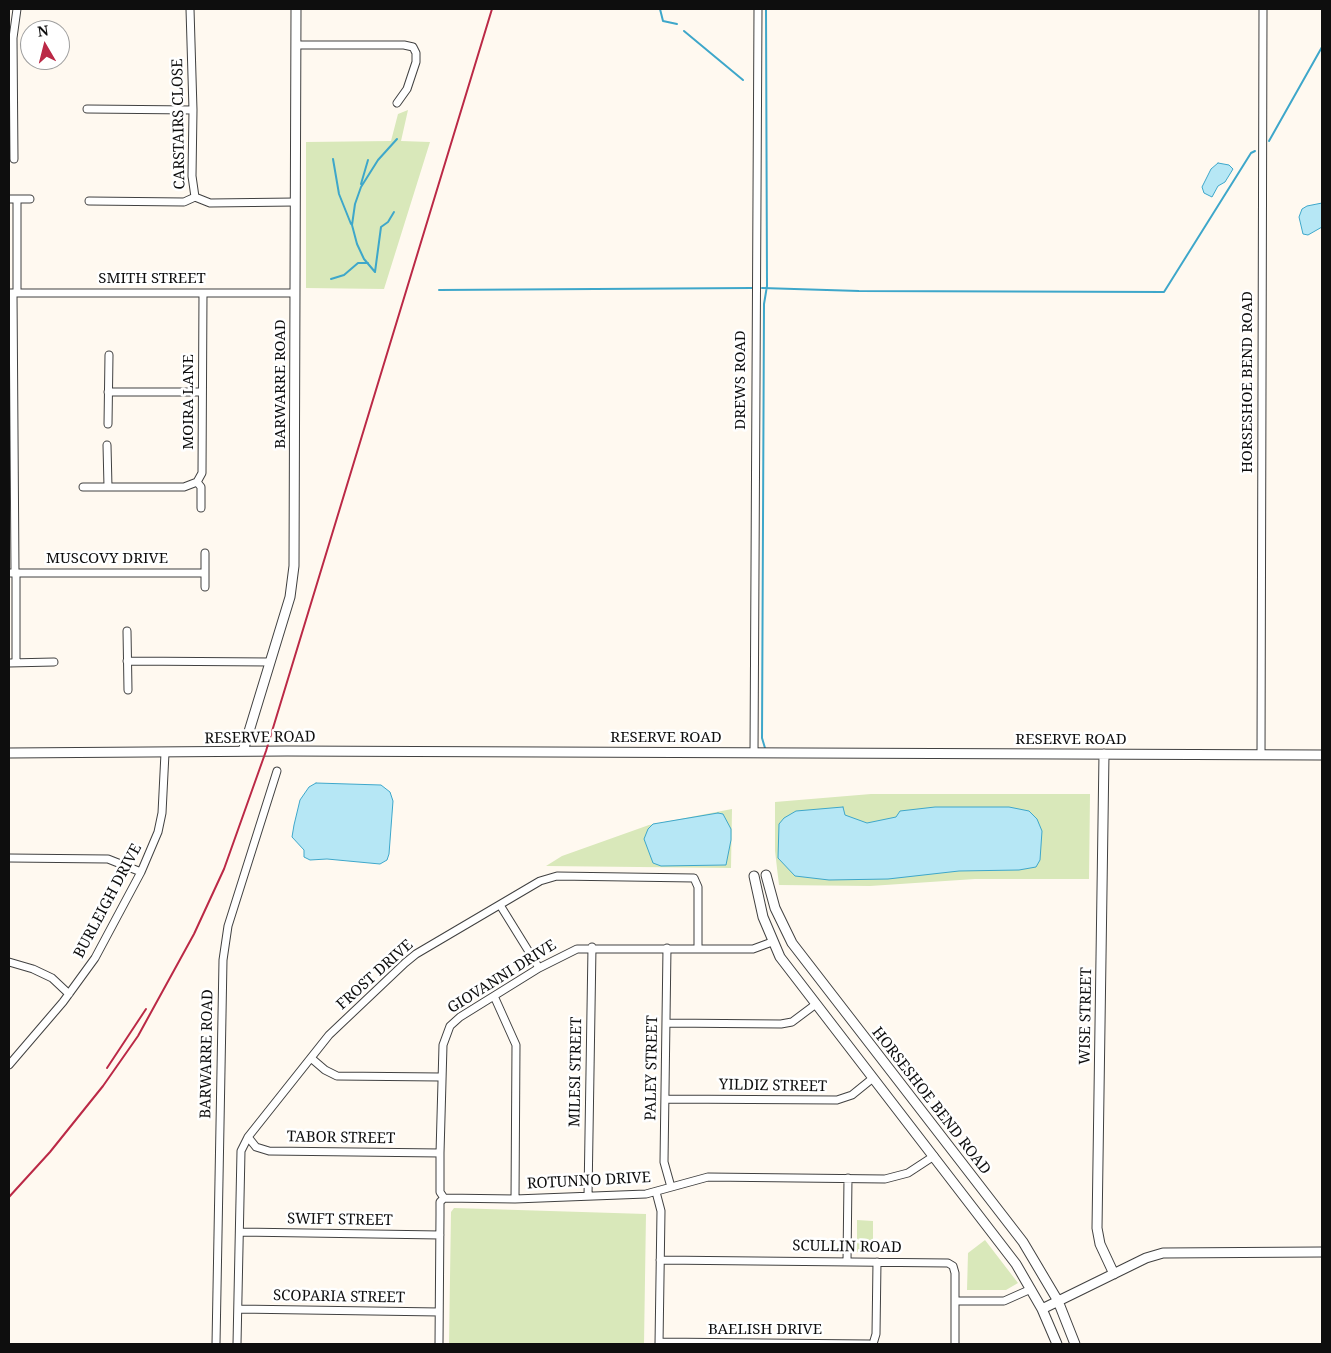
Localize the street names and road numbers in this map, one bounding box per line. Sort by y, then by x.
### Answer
street label: CARSTAIRS CLOSE [169,58,189,190]
street label: SMITH STREET [98,270,206,288]
street label: HORSESHOE BEND ROAD [1239,291,1257,473]
street label: BARWARRE ROAD [272,319,290,449]
street label: DREWS ROAD [732,330,750,430]
street label: MOIRA LANE [180,354,198,450]
street label: MUSCOVY DRIVE [46,550,168,568]
street label: RESERVE ROAD [204,728,316,748]
street label: RESERVE ROAD [610,729,722,747]
street label: RESERVE ROAD [1015,731,1127,749]
street label: BURLEIGH DRIVE [70,841,146,961]
street label: FROST DRIVE [333,936,417,1014]
street label: GIOVANNI DRIVE [444,936,560,1018]
street label: WISE STREET [1076,967,1096,1065]
street label: BARWARRE ROAD [197,989,217,1119]
street label: PALEY STREET [642,1015,662,1121]
street label: MILESI STREET [566,1017,586,1127]
street label: HORSESHOE BEND ROAD [868,1024,994,1178]
street label: YILDIZ STREET [719,1076,827,1096]
street label: TABOR STREET [287,1128,395,1148]
street label: ROTUNNO DRIVE [527,1169,651,1193]
street label: SWIFT STREET [287,1210,393,1230]
street label: SCULLIN ROAD [792,1237,902,1257]
street label: SCOPARIA STREET [273,1287,405,1307]
street label: BAELISH DRIVE [708,1321,822,1339]

